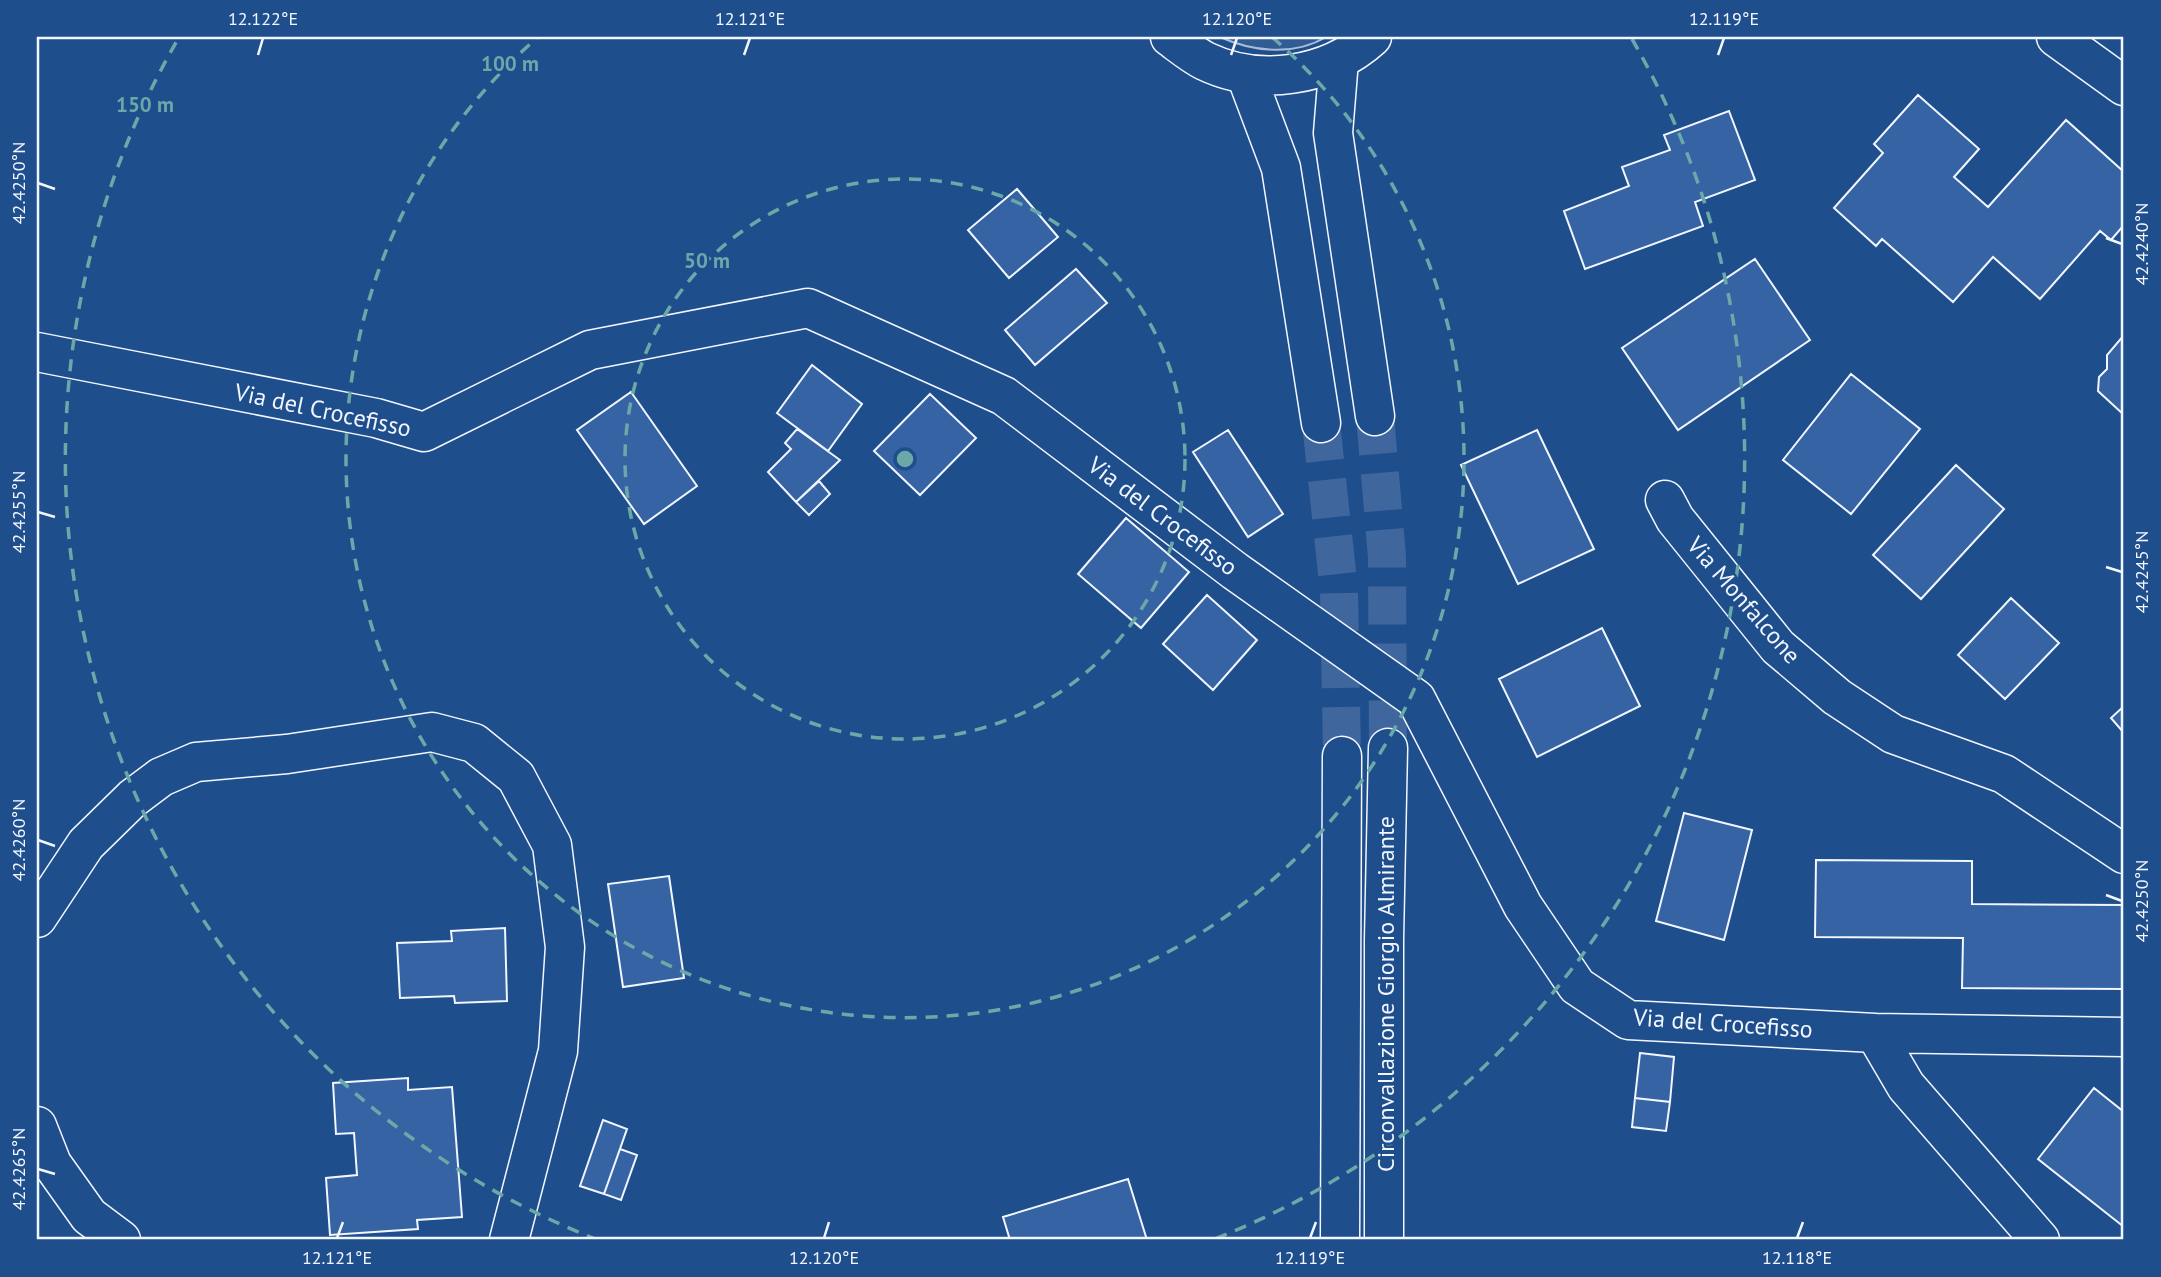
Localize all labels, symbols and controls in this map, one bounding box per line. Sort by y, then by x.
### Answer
text: 12.122°E [228,7,298,30]
text: 12.121°E [715,7,785,30]
text: 12.120°E [1202,7,1272,30]
text: 12.119°E [1689,7,1759,30]
text: 100 m [481,50,539,77]
text: 150 m [116,91,174,118]
text: 42.4250°N [7,142,30,224]
text: 42.4240°N [2130,203,2153,285]
text: 50 m [684,247,730,274]
street label: Via del Crocefisso [231,376,414,444]
centre of rings [893,447,917,471]
street label: Via del Crocefisso [1081,449,1244,582]
text: 42.4255°N [7,471,30,553]
street label: Via Monfalcone [1680,529,1808,670]
text: 42.4245°N [2130,531,2153,613]
text: 42.4260°N [7,799,30,881]
street label: Circonvallazione Giorgio Almirante [1370,816,1401,1172]
text: 42.4250°N [2130,860,2153,942]
street label: Via del Crocefisso [1631,1001,1814,1045]
text: 42.4265°N [7,1128,30,1210]
text: 12.121°E [302,1246,372,1269]
text: 12.120°E [789,1246,859,1269]
text: 12.119°E [1275,1246,1345,1269]
text: 12.118°E [1762,1246,1832,1269]

